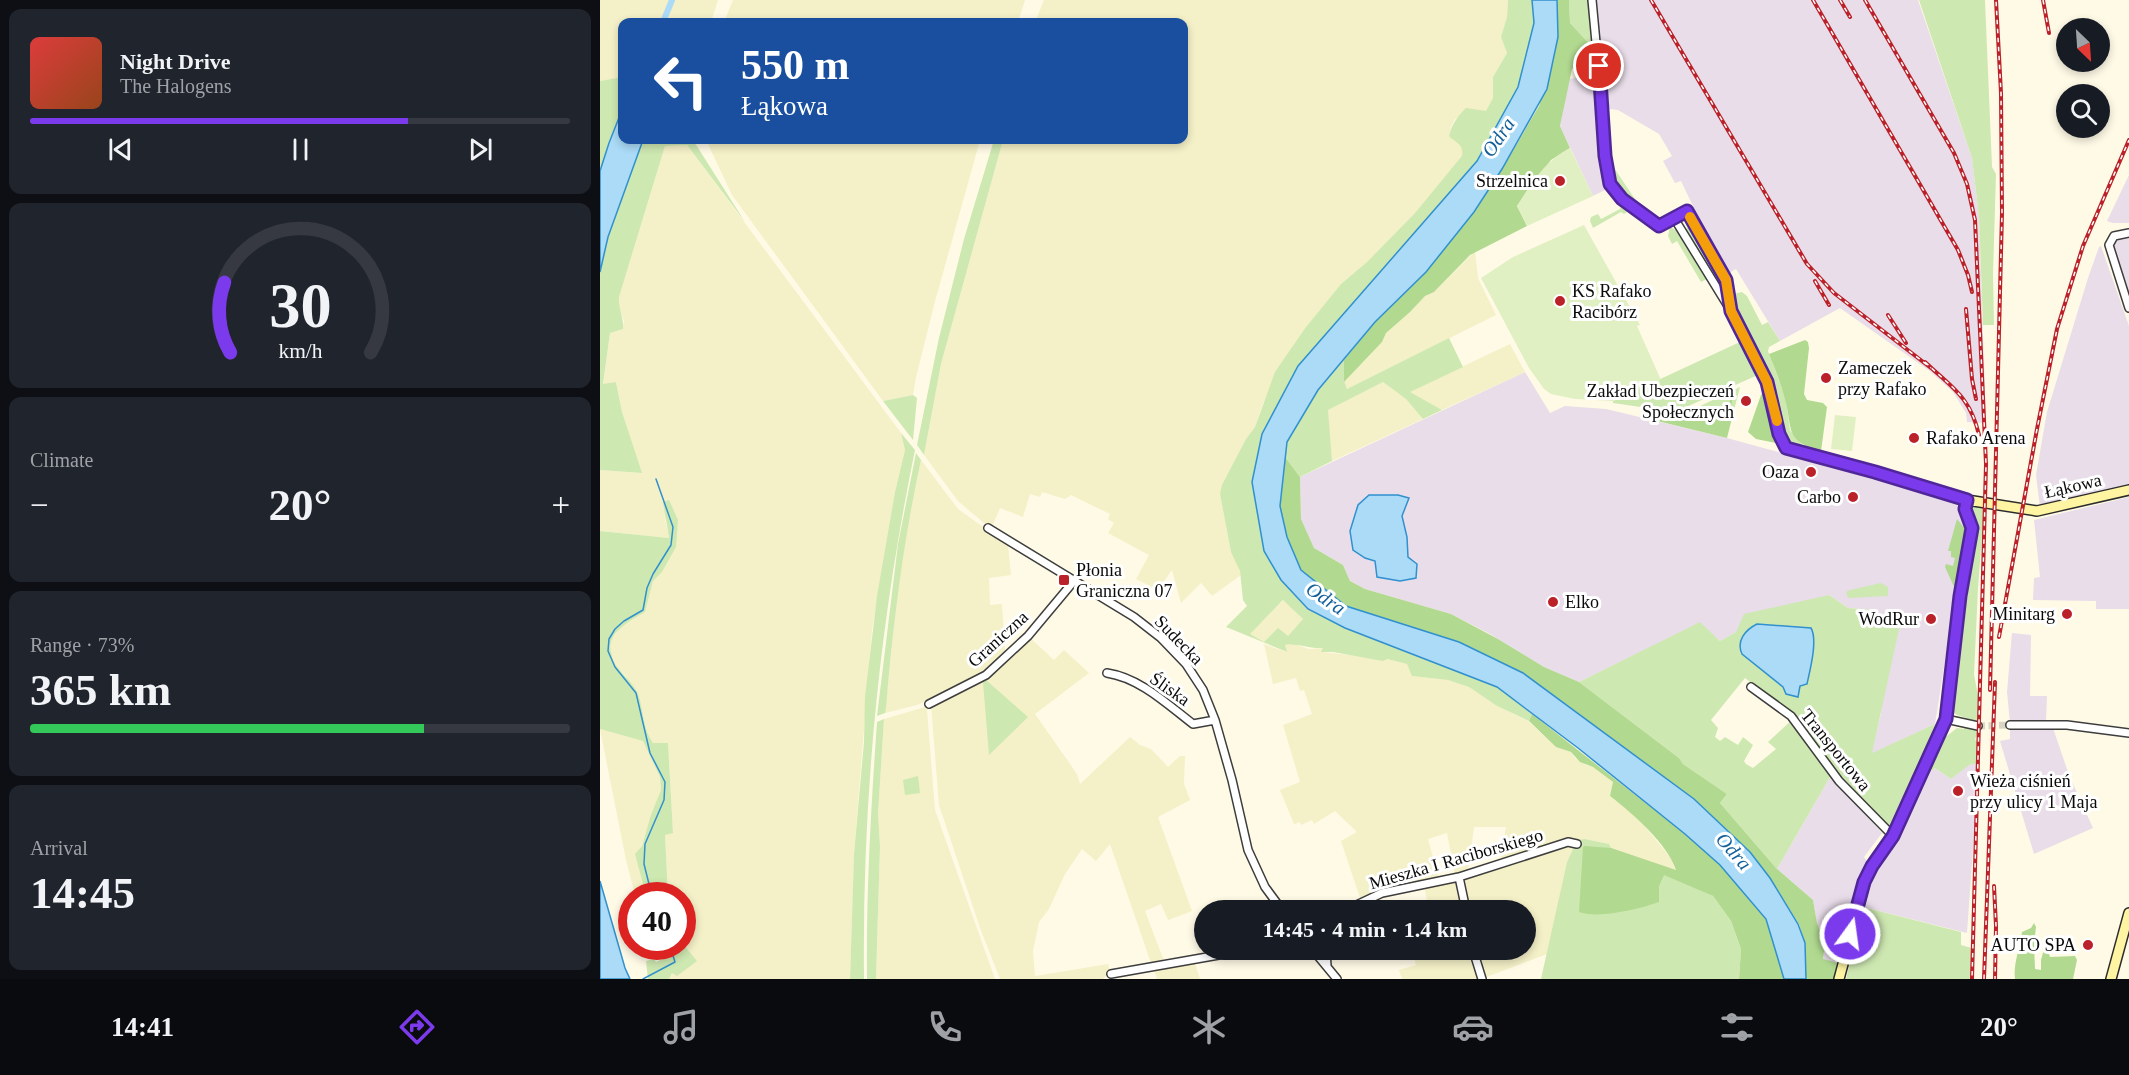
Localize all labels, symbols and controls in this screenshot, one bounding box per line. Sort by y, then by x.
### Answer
north arrow [2056,18,2110,72]
map controls [2056,18,2110,138]
pin [1573,40,1624,91]
icon: left [642,42,720,120]
text: 550 m [741,42,850,88]
text: Night Drive [120,49,231,74]
icon: arrive [1582,49,1615,82]
text: The Halogens [120,75,232,97]
button: search [2056,84,2110,138]
text: Łąkowa [741,91,828,121]
water label: Odra [1477,113,1519,161]
icon: previous [104,133,137,166]
icon: pause [284,133,317,166]
icon: next [464,133,497,166]
place label: Strzelnica [1476,171,1548,191]
marker: Strzelnica [1553,174,1567,188]
text: 30 [269,271,331,340]
place label: KS Rafako Racibórz [1572,281,1652,322]
marker: KS Rafako Racibórz [1553,294,1567,308]
text: km/h [278,339,322,363]
place label: Zameczek przy Rafako [1838,358,1926,399]
marker: Zameczek przy Rafako [1819,371,1833,385]
place label: Zakład Ubezpieczeń Społecznych [1587,381,1734,422]
marker: Zakład Ubezpieczeń Społecznych [1739,394,1753,408]
place label: Rafako Arena [1926,428,2025,448]
marker: Rafako Arena [1907,431,1921,445]
text: Climate [30,449,93,471]
place label: Oaza [1762,462,1799,482]
marker: Oaza [1804,465,1818,479]
street label: Łąkowa [2043,470,2103,502]
text: 20° [269,480,332,530]
text: − [30,487,49,523]
text: + [551,487,570,523]
place label: Carbo [1797,487,1841,507]
marker: Carbo [1846,490,1860,504]
place label: Płonia Graniczna 07 [1076,560,1172,601]
marker: Płonia Graniczna 07 [1057,573,1071,587]
water label: Odra [1302,577,1350,619]
place label: Elko [1565,592,1599,612]
marker: Elko [1546,595,1560,609]
place label: Minitarg [1992,604,2055,624]
street label: Graniczna [964,607,1032,671]
marker: Minitarg [2060,607,2074,621]
place label: WodRur [1858,609,1919,629]
street label: Sudecka [1151,611,1207,669]
marker: WodRur [1924,612,1938,626]
text: Range · 73% [30,634,134,656]
text: 365 km [30,665,171,715]
street label: Śliska [1146,667,1194,710]
street label: Transportowa [1797,705,1875,795]
place label: Wieża ciśnień przy ulicy 1 Maja [1970,771,2097,812]
marker: Wieża ciśnień przy ulicy 1 Maja [1951,784,1965,798]
street label: Mieszka I Raciborskiego [1367,825,1545,893]
water label: Odra [1712,828,1756,874]
text: Arrival [30,837,88,859]
text: 14:45 [30,868,135,918]
speed limit sign: 40 [618,882,696,960]
position arrow [1818,902,1882,966]
text: 14:45 · 4 min · 1.4 km [1263,917,1467,942]
place label: AUTO SPA [1990,935,2076,955]
marker: AUTO SPA [2081,938,2095,952]
icon: directions [396,1006,438,1048]
icon: music [660,1006,702,1048]
icon: phone [924,1006,966,1048]
icon: climate [1188,1006,1230,1048]
icon: car [1452,1006,1494,1048]
icon: filters [1716,1006,1758,1048]
text: 14:41 [111,1012,174,1042]
text: 20° [1980,1012,2018,1042]

